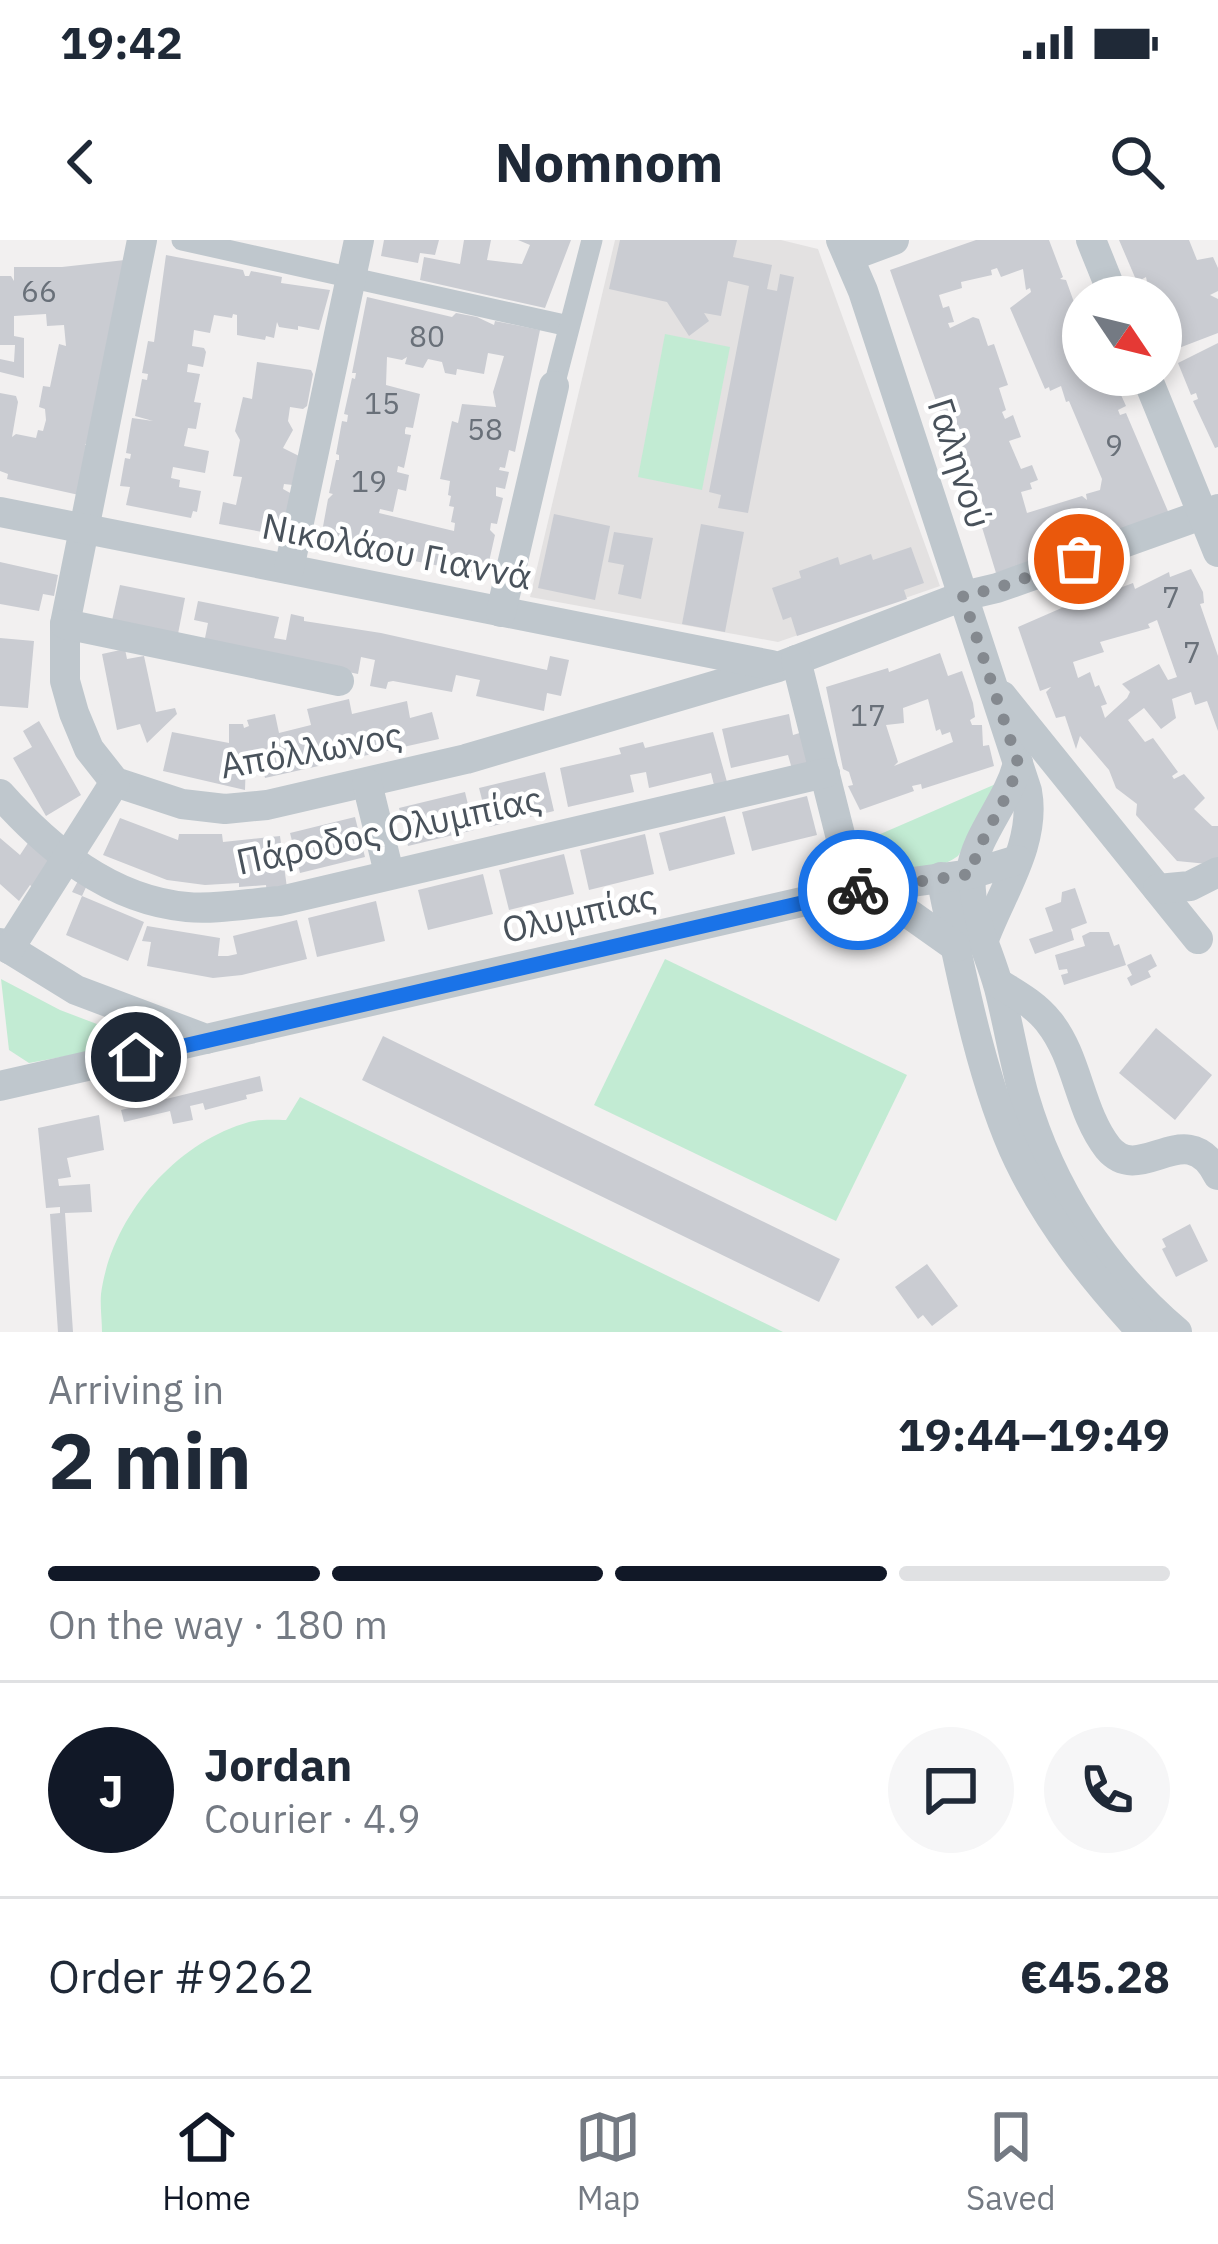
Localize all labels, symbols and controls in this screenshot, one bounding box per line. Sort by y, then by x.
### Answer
text: 19:42 [60,13,183,71]
text: Nomnom [495,127,723,197]
icon: back [48,129,114,195]
icon: search [1104,129,1170,195]
house number: 66 [21,271,57,310]
north arrow [1062,276,1182,396]
map controls [1062,276,1182,396]
house number: 80 [409,316,445,355]
house number: 15 [364,383,400,422]
street label: Γαληνού [917,392,1004,534]
house number: 58 [467,409,503,448]
house number: 9 [1105,425,1123,464]
house number: 19 [351,461,387,500]
street label: Νικολάου Γιαννά [258,501,536,600]
pin [1028,508,1130,610]
icon: bag [1046,526,1112,592]
house number: 7 [1162,577,1180,616]
house number: 7 [1183,632,1201,671]
house number: 17 [850,695,886,734]
street label: Απόλλωνος [216,710,406,789]
street label: Πάροδος Ολυμπίας [232,774,546,885]
courier [798,830,918,950]
icon: bike [825,857,891,923]
street label: Ολυμπίας [497,872,661,953]
pin [85,1006,187,1108]
icon: home [103,1024,169,1090]
text: Arriving in [48,1364,224,1415]
text: 19:44–19:49 [898,1405,1170,1463]
text: 2 min [48,1409,252,1510]
text: On the way · 180 m [48,1599,388,1650]
button: chat [888,1727,1014,1853]
button: phone [1044,1727,1170,1853]
text: Jordan [204,1735,352,1793]
text: J [98,1761,124,1819]
text: Courier · 4.9 [204,1793,421,1844]
text: Order #9262 [48,1947,314,2005]
text: €45.28 [1020,1947,1170,2005]
tab: Home [162,2104,251,2219]
tab: Map [575,2104,641,2219]
tab: Saved [966,2104,1056,2219]

